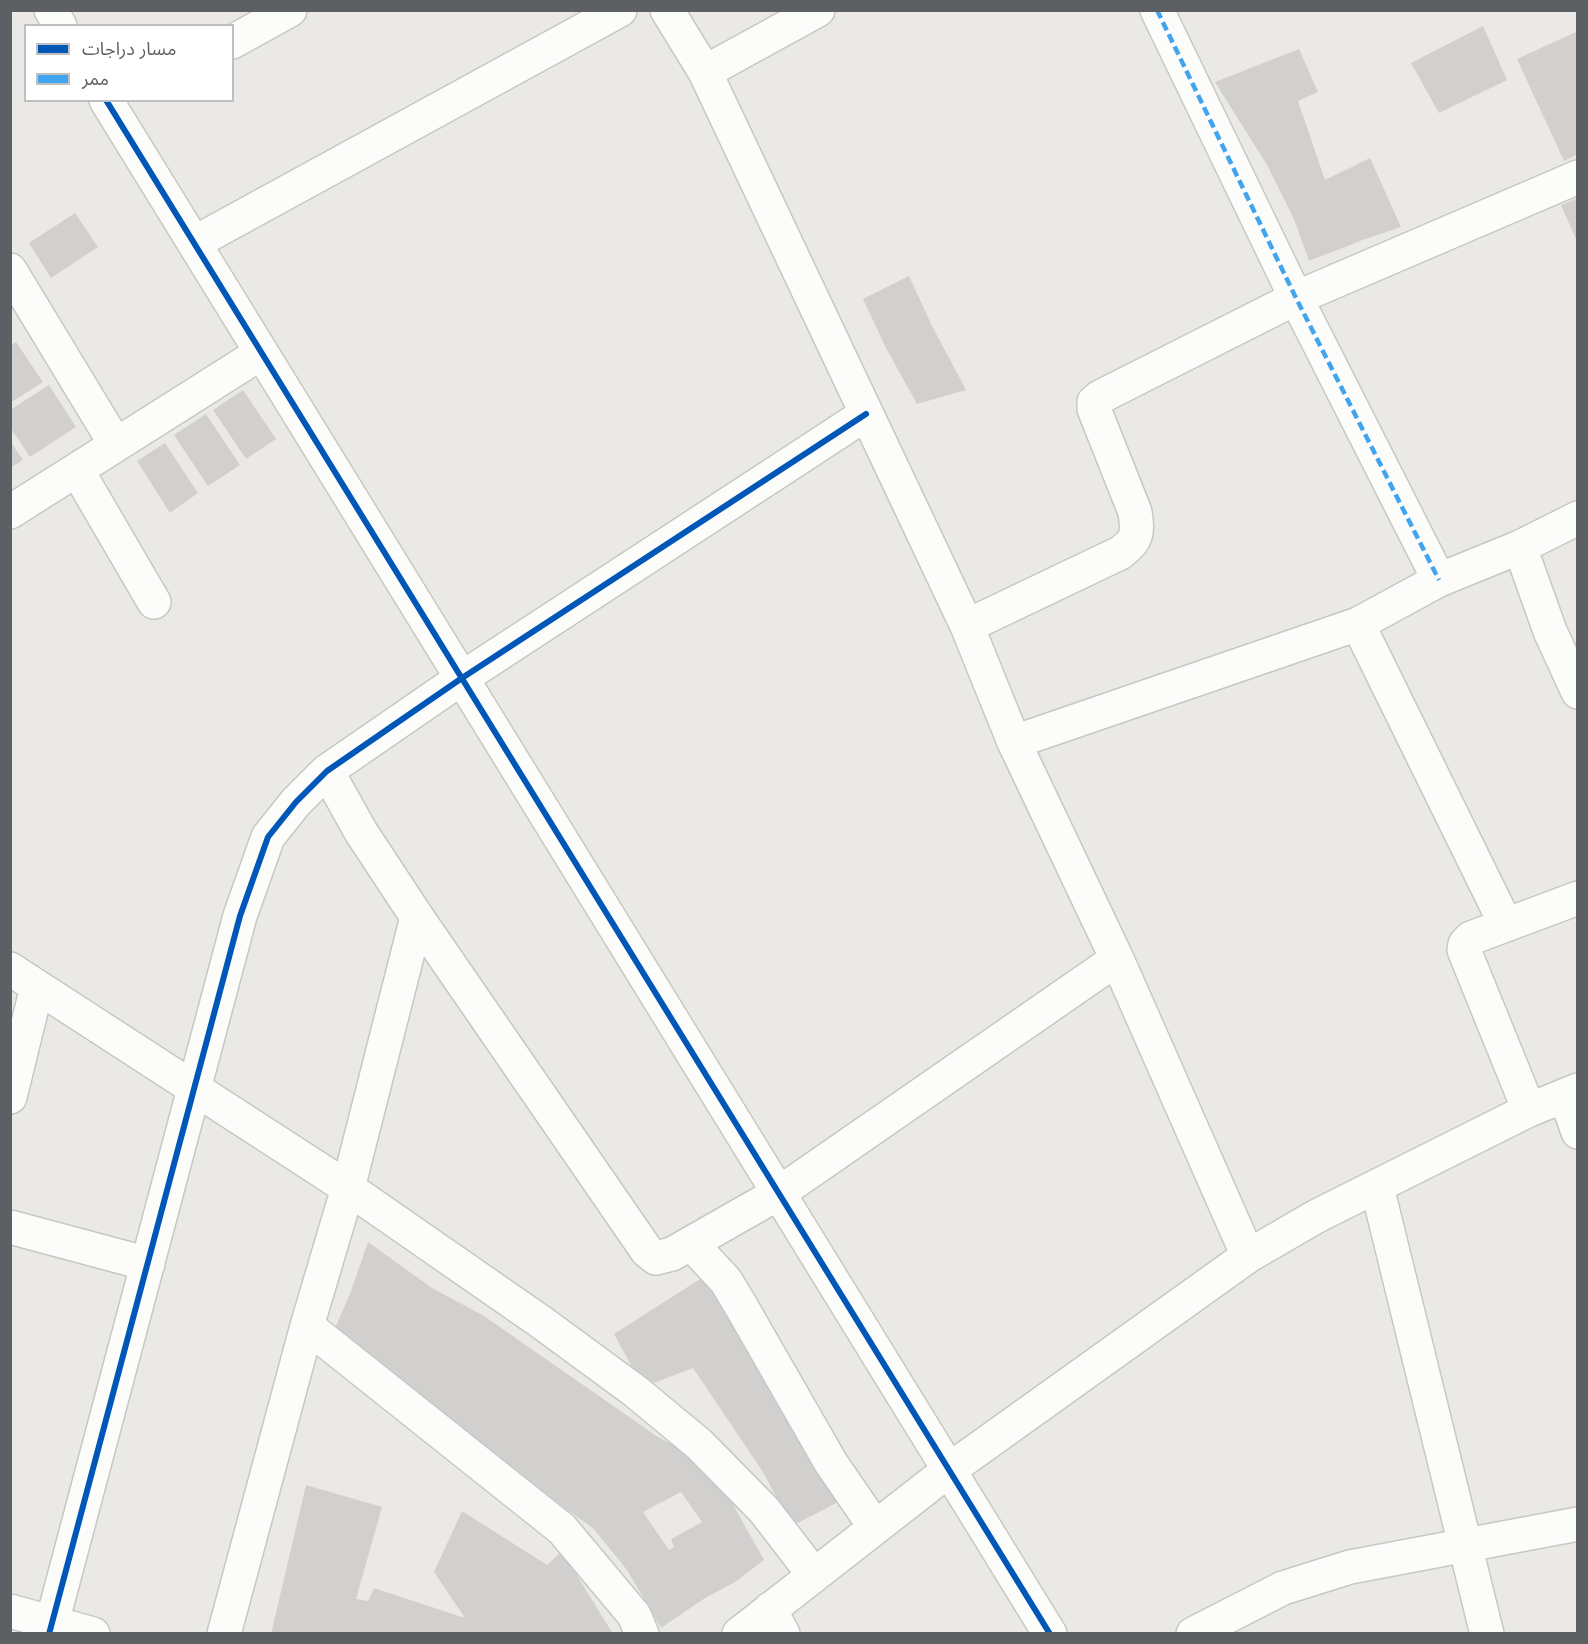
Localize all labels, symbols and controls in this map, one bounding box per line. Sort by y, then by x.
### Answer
legend [24,24,234,102]
text: مسار دراجات [82,39,176,59]
text: ممر [82,69,109,89]

